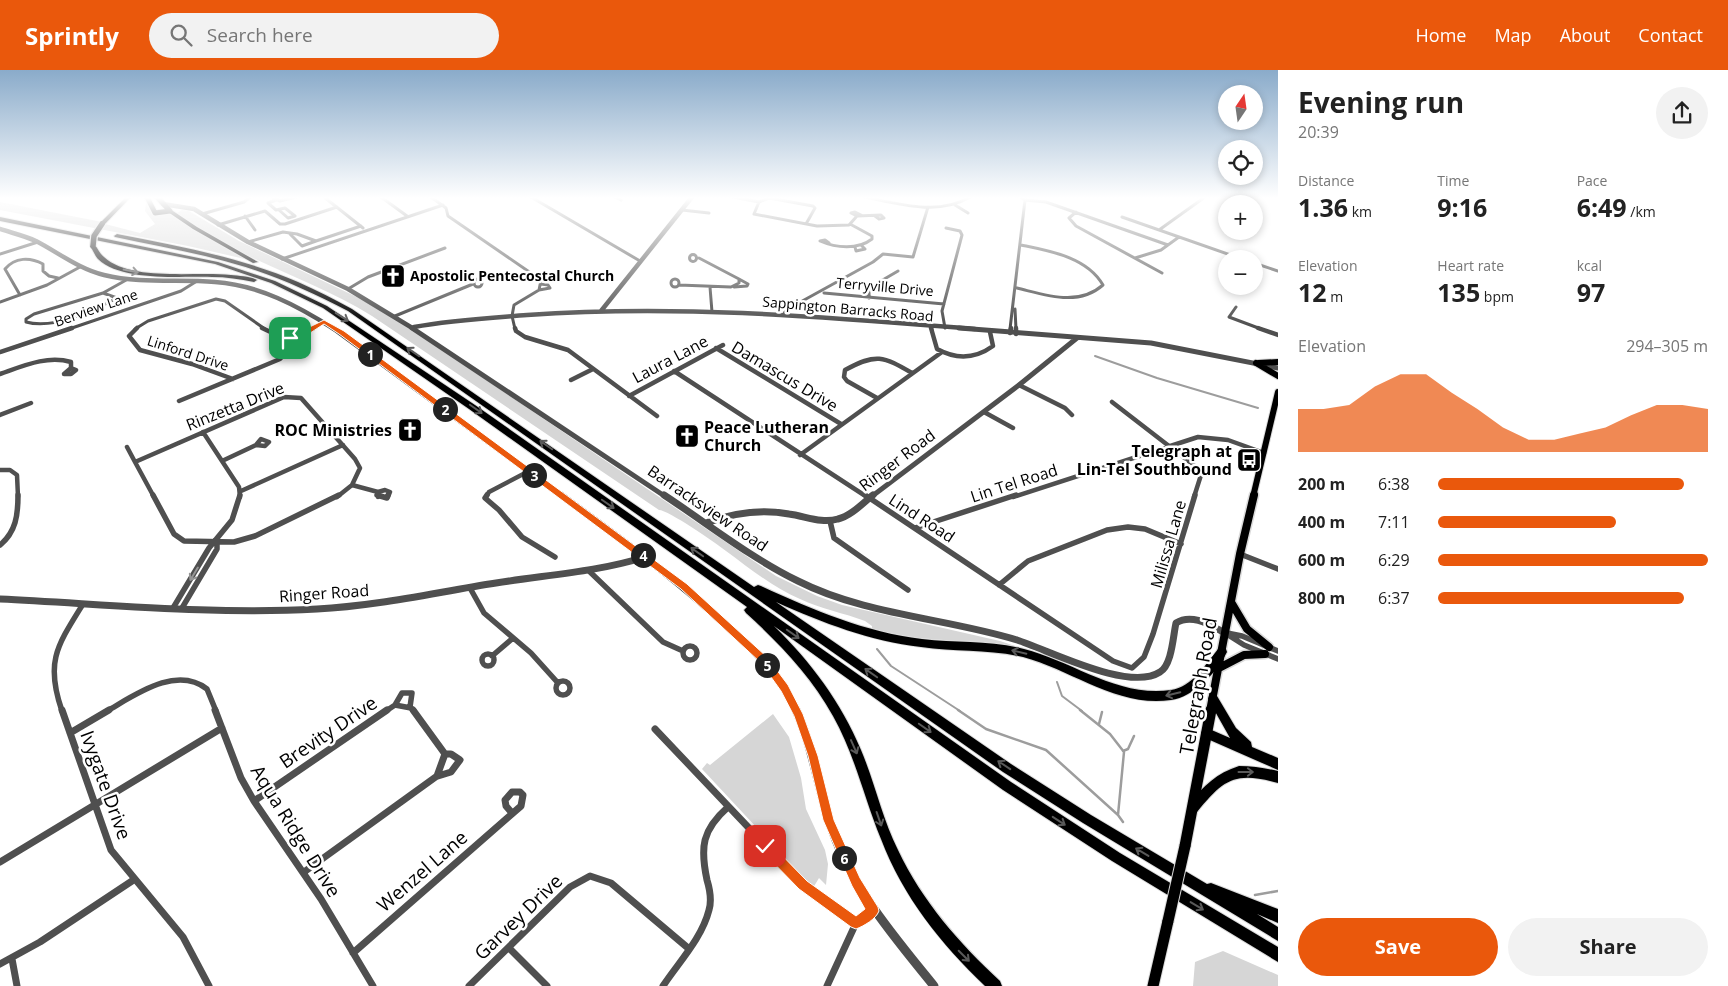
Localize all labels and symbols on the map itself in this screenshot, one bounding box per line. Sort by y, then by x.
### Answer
north arrow [1218,85,1262,130]
church icon: Apostolic Pentecostal Church [380,263,406,289]
place label: Apostolic Pentecostal Church [410,266,614,285]
one-way arrow [123,267,139,276]
street label: Terryville Drive [836,273,935,300]
street label: Berview Lane [52,284,140,331]
street label: Sappington Barracks Road [762,292,934,325]
one-way arrow [335,312,349,323]
pin [269,317,311,359]
street label: Linford Drive [145,330,232,375]
street label: Laura Lane [628,330,712,388]
street label: Damascus Drive [728,336,842,416]
pin: 1 [358,342,382,366]
one-way arrow [406,347,420,357]
street label: Rinzetta Drive [183,376,287,436]
pin: 2 [432,396,458,422]
one-way arrow [469,404,482,415]
place label: Peace Lutheran Church [704,416,829,456]
church icon: ROC Ministries [397,417,423,443]
place label: ROC Ministries [275,419,392,441]
church icon: Peace Lutheran Church [674,423,700,449]
street label: Ringer Road [854,424,940,496]
one-way arrow [539,440,553,450]
place label: Telegraph at Lin-Tel Southbound [1077,440,1232,480]
bus stop icon: Telegraph at Lin-Tel Southbound [1236,447,1262,473]
street label: Lin Tel Road [968,459,1060,507]
street label: Barracksview Road [644,460,772,556]
pin: 3 [522,462,546,488]
street label: Lind Road [885,489,959,547]
street label: Milissa Lane [1145,497,1191,591]
one-way arrow [601,499,615,509]
pin: 4 [630,542,656,568]
one-way arrow [691,546,704,557]
one-way arrow [188,566,198,580]
street label: Ringer Road [278,579,370,607]
street label: Telegraph Road [1173,615,1223,757]
one-way arrow [785,629,799,639]
one-way arrow [1011,647,1027,656]
pin: 5 [754,652,780,678]
one-way arrow [864,668,878,678]
street label: Brevity Drive [274,690,382,774]
one-way arrow [1166,690,1182,699]
one-way arrow [918,723,932,733]
street label: Ivygate Drive [74,727,138,843]
one-way arrow [850,739,860,754]
street label: Aqua Ridge Drive [245,760,347,902]
one-way arrow [997,760,1011,771]
one-way arrow [1238,767,1254,777]
one-way arrow [874,810,884,826]
one-way arrow [1051,816,1065,826]
street label: Wenzel Lane [371,824,473,918]
pin [744,825,786,867]
pin: 6 [832,846,856,870]
one-way arrow [1135,847,1149,857]
street label: Garvey Drive [468,868,568,966]
one-way arrow [1189,902,1203,912]
one-way arrow [957,949,969,961]

